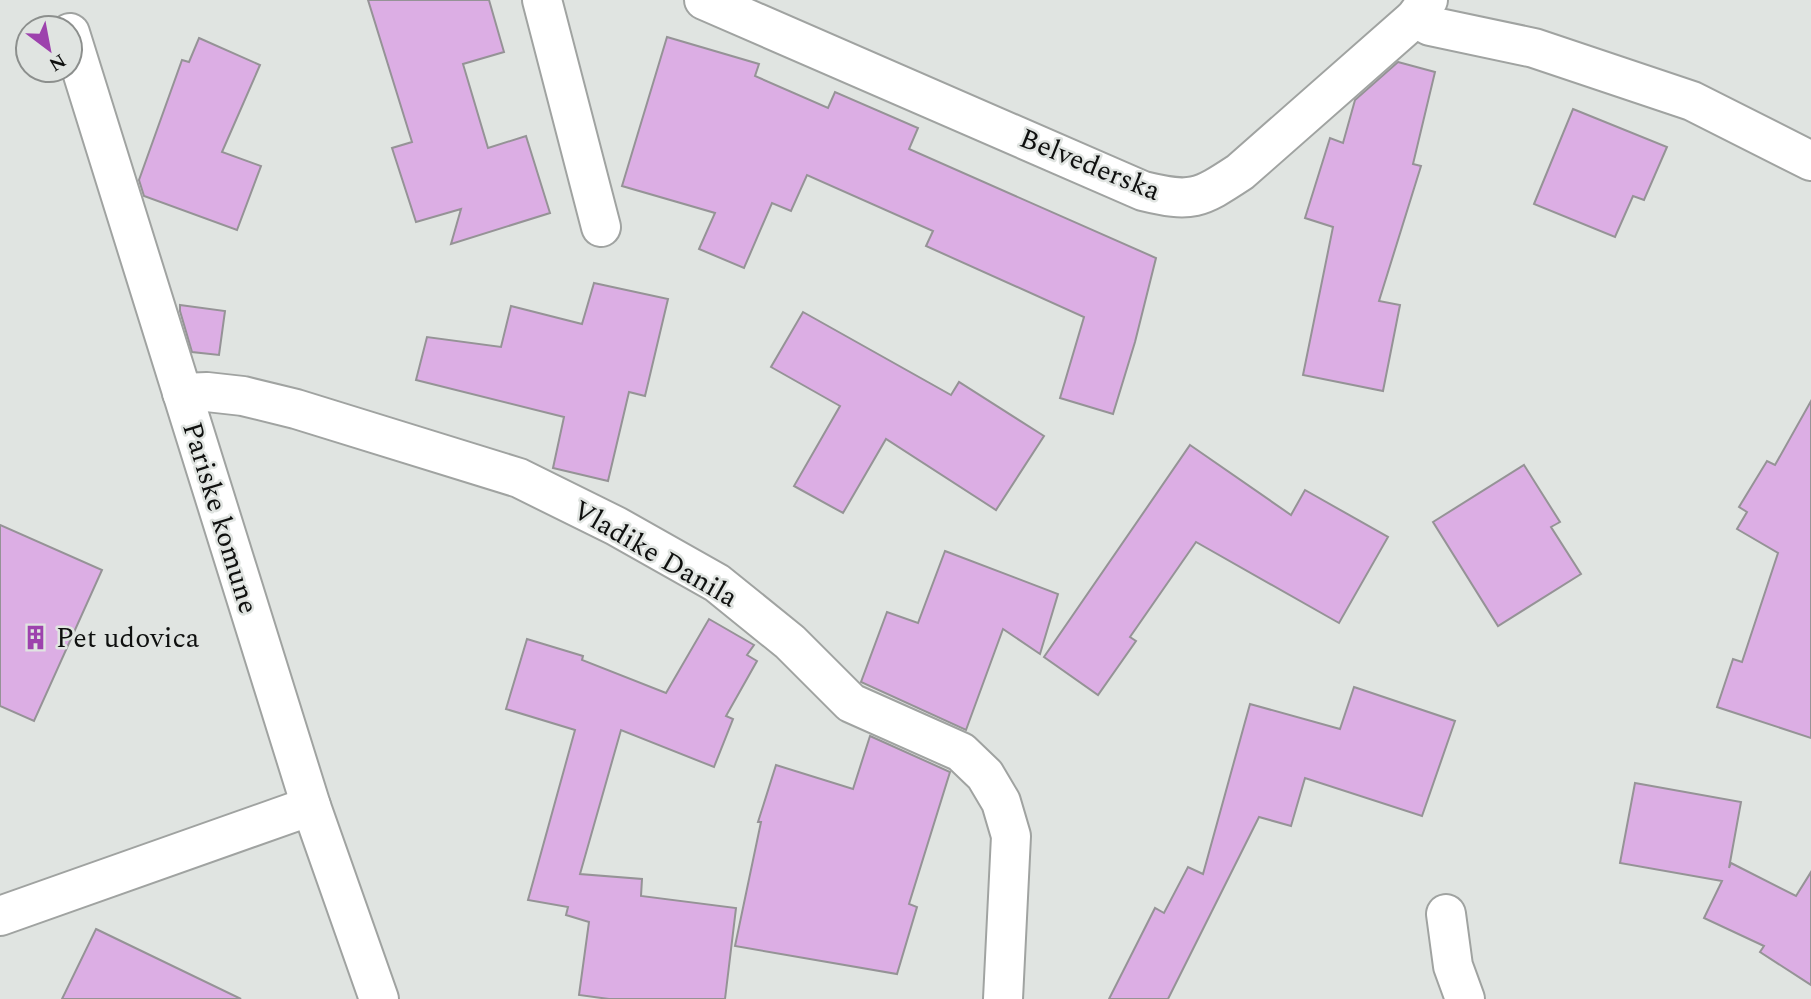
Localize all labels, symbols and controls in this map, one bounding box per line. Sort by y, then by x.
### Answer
north arrow [14,14,84,84]
text: N [43,46,71,79]
street label: Belvederska [1013,117,1167,213]
street label: Pariske komune [170,417,270,619]
street label: Vladike Danila [564,489,746,619]
place label: Pet udovica [56,617,200,660]
building icon: Pet udovica [22,624,50,652]

